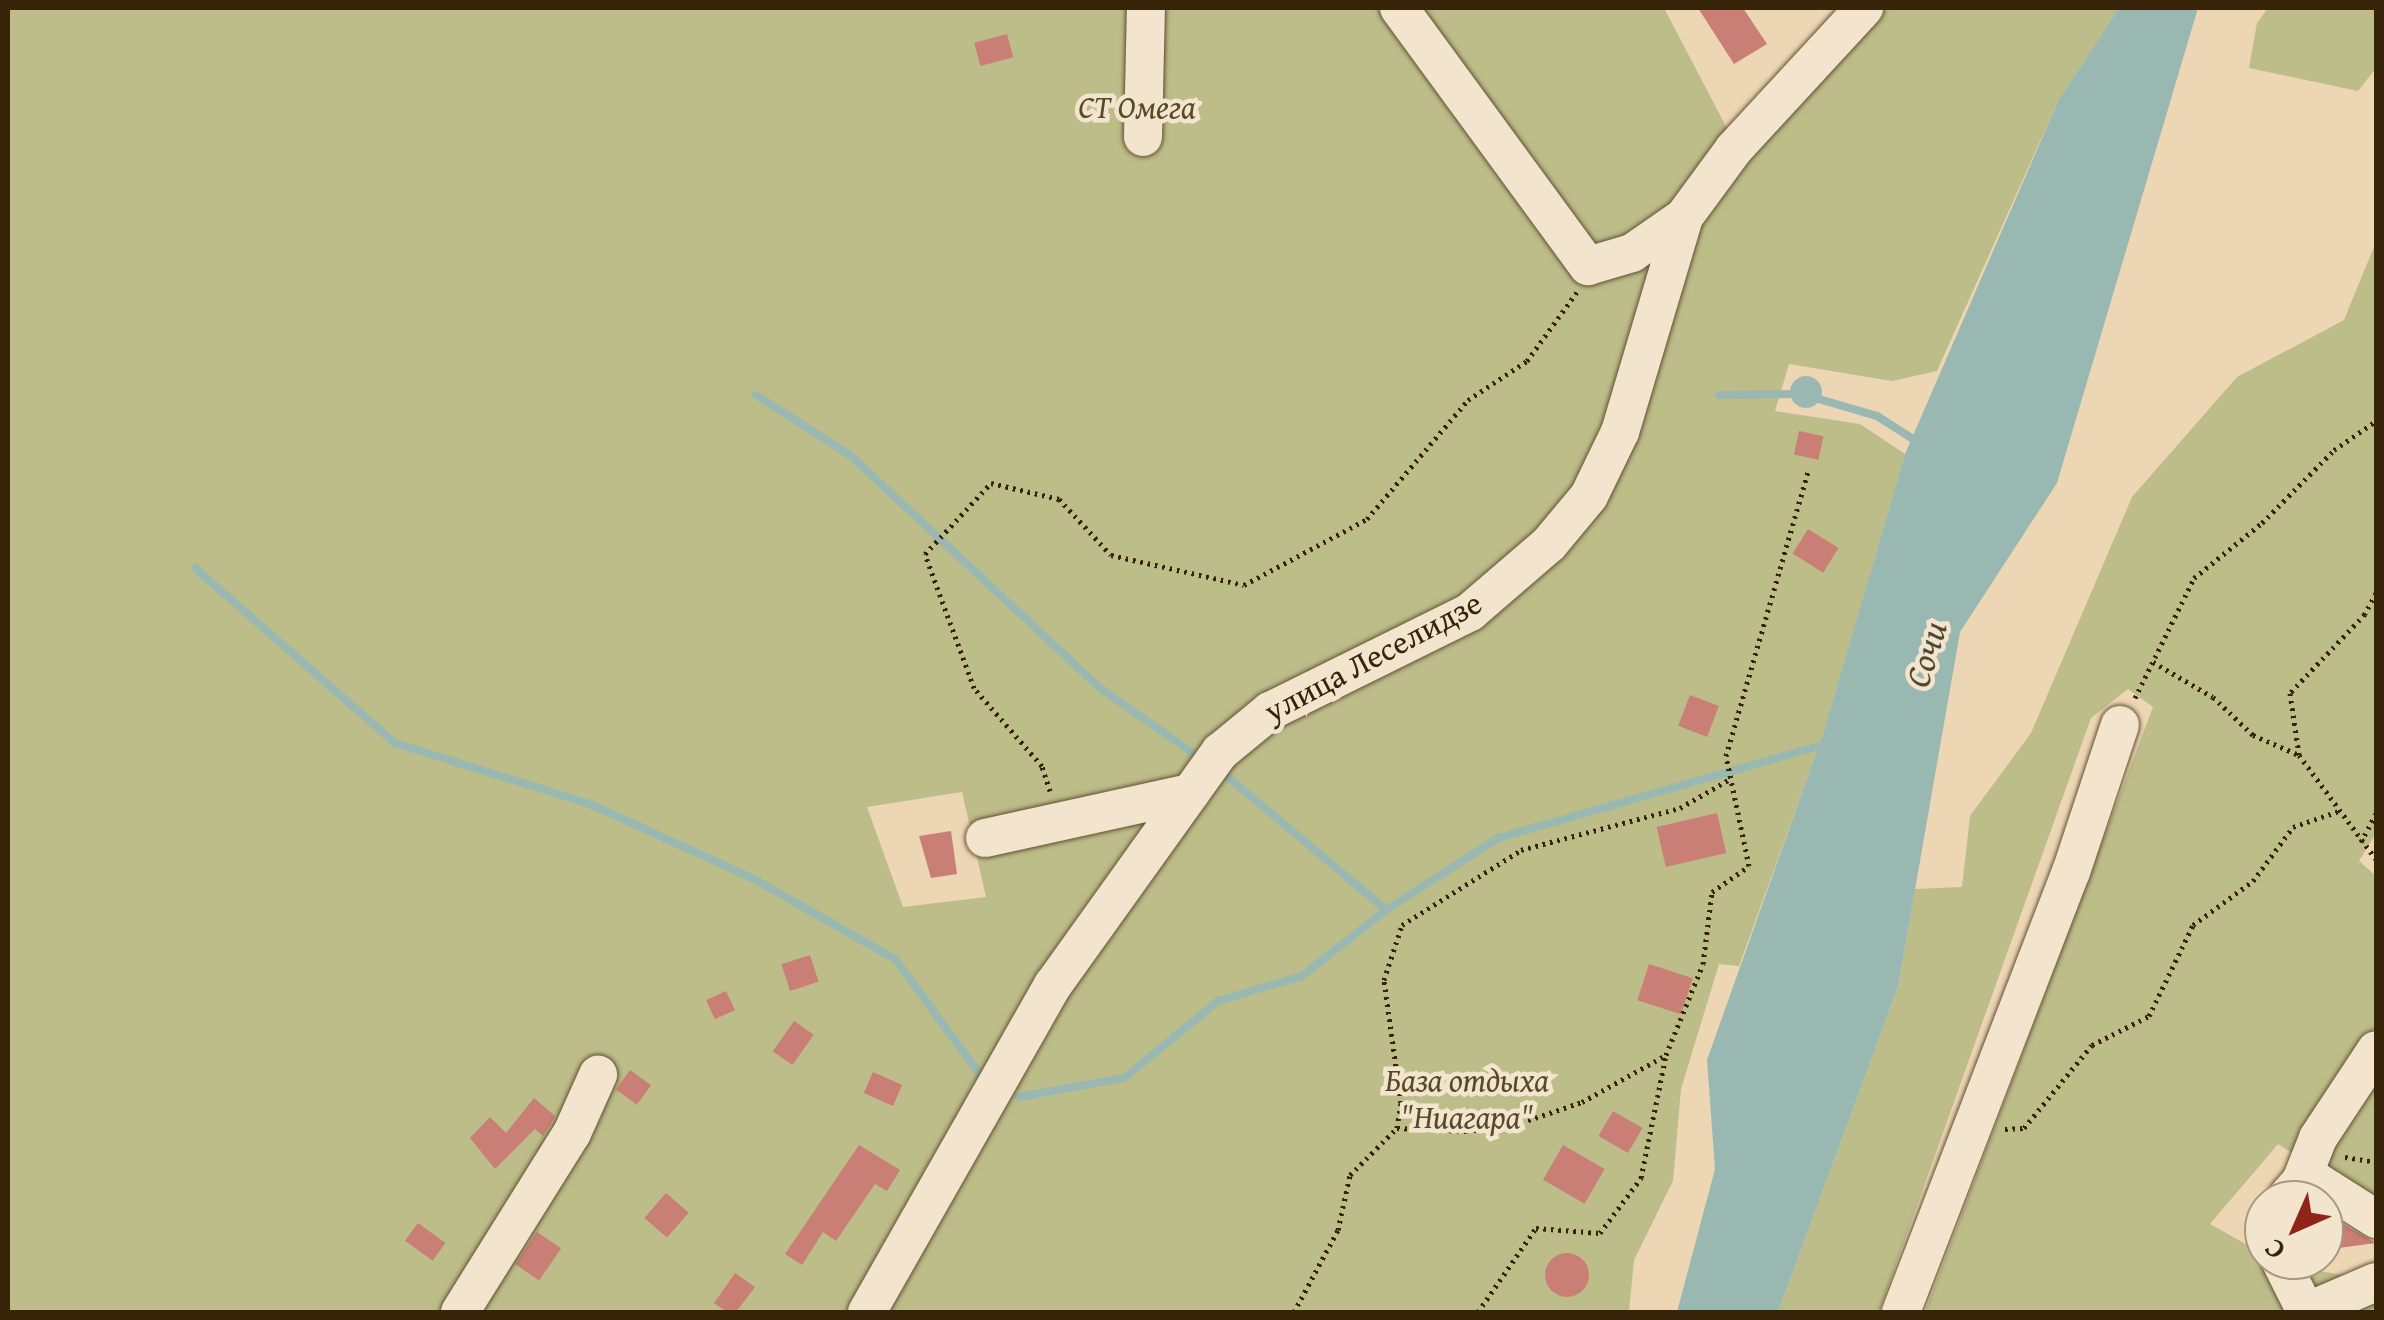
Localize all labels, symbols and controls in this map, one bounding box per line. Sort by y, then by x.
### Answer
park label: СТ Омега [1078,88,1196,126]
street label: улица Леселидзе [1258,583,1488,731]
water label: Сочи [1896,616,1956,692]
park label: База отдыха "Ниагара" [1385,1062,1549,1137]
north arrow [2244,1180,2344,1280]
text: С [2254,1230,2294,1270]

